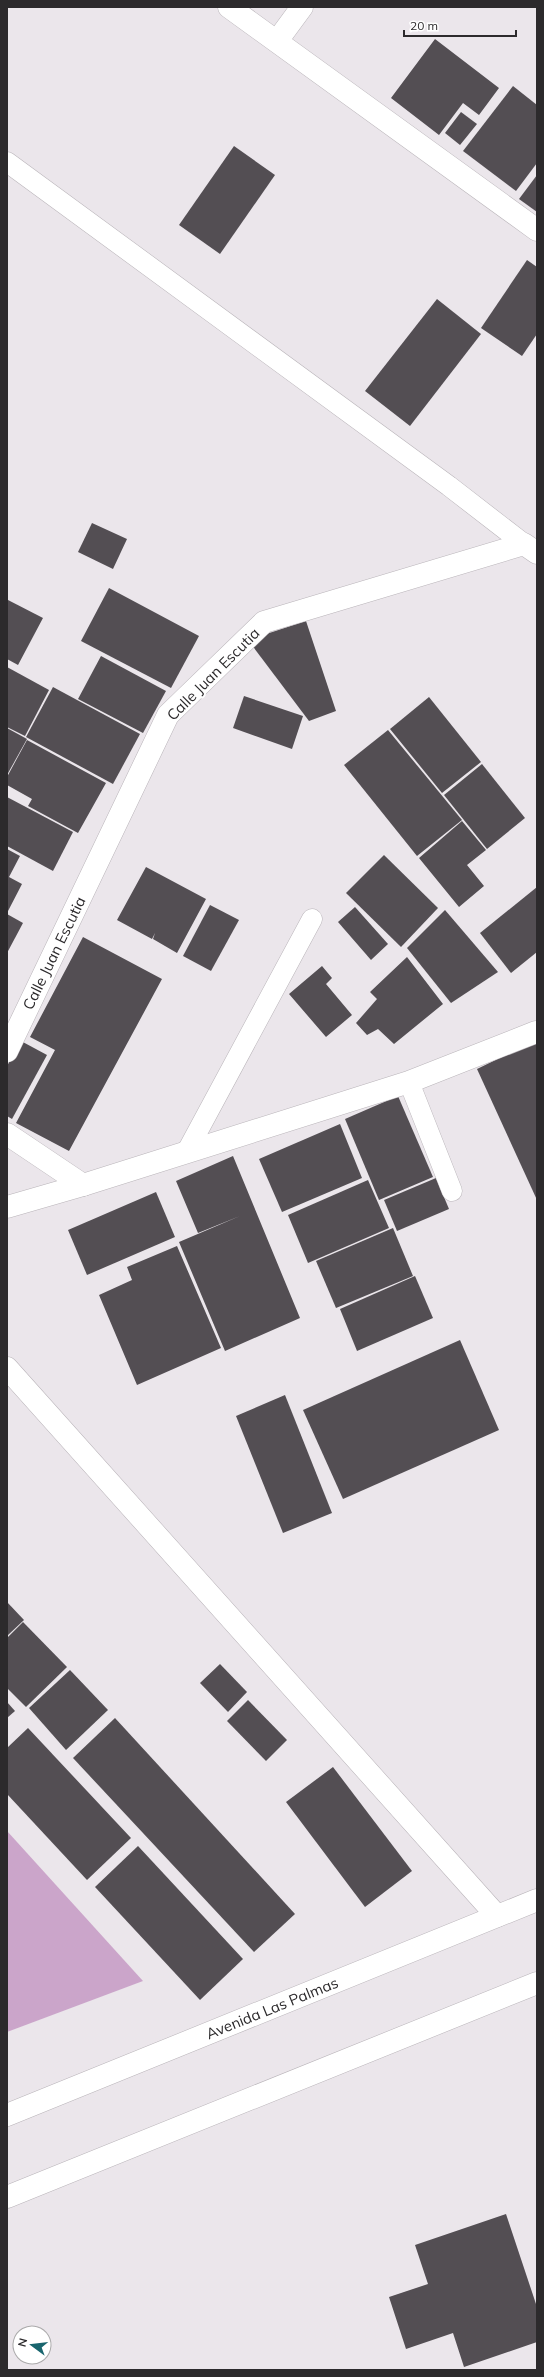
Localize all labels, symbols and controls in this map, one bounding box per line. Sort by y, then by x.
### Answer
scale bar [404,12,516,38]
text: 20 m [410,18,438,33]
street label: Calle Juan Escutia [163,624,263,724]
street label: Calle Juan Escutia [18,893,90,1013]
street label: Avenida Las Palmas [203,1973,341,2043]
north arrow [12,2325,52,2365]
text: N [15,2337,30,2348]

